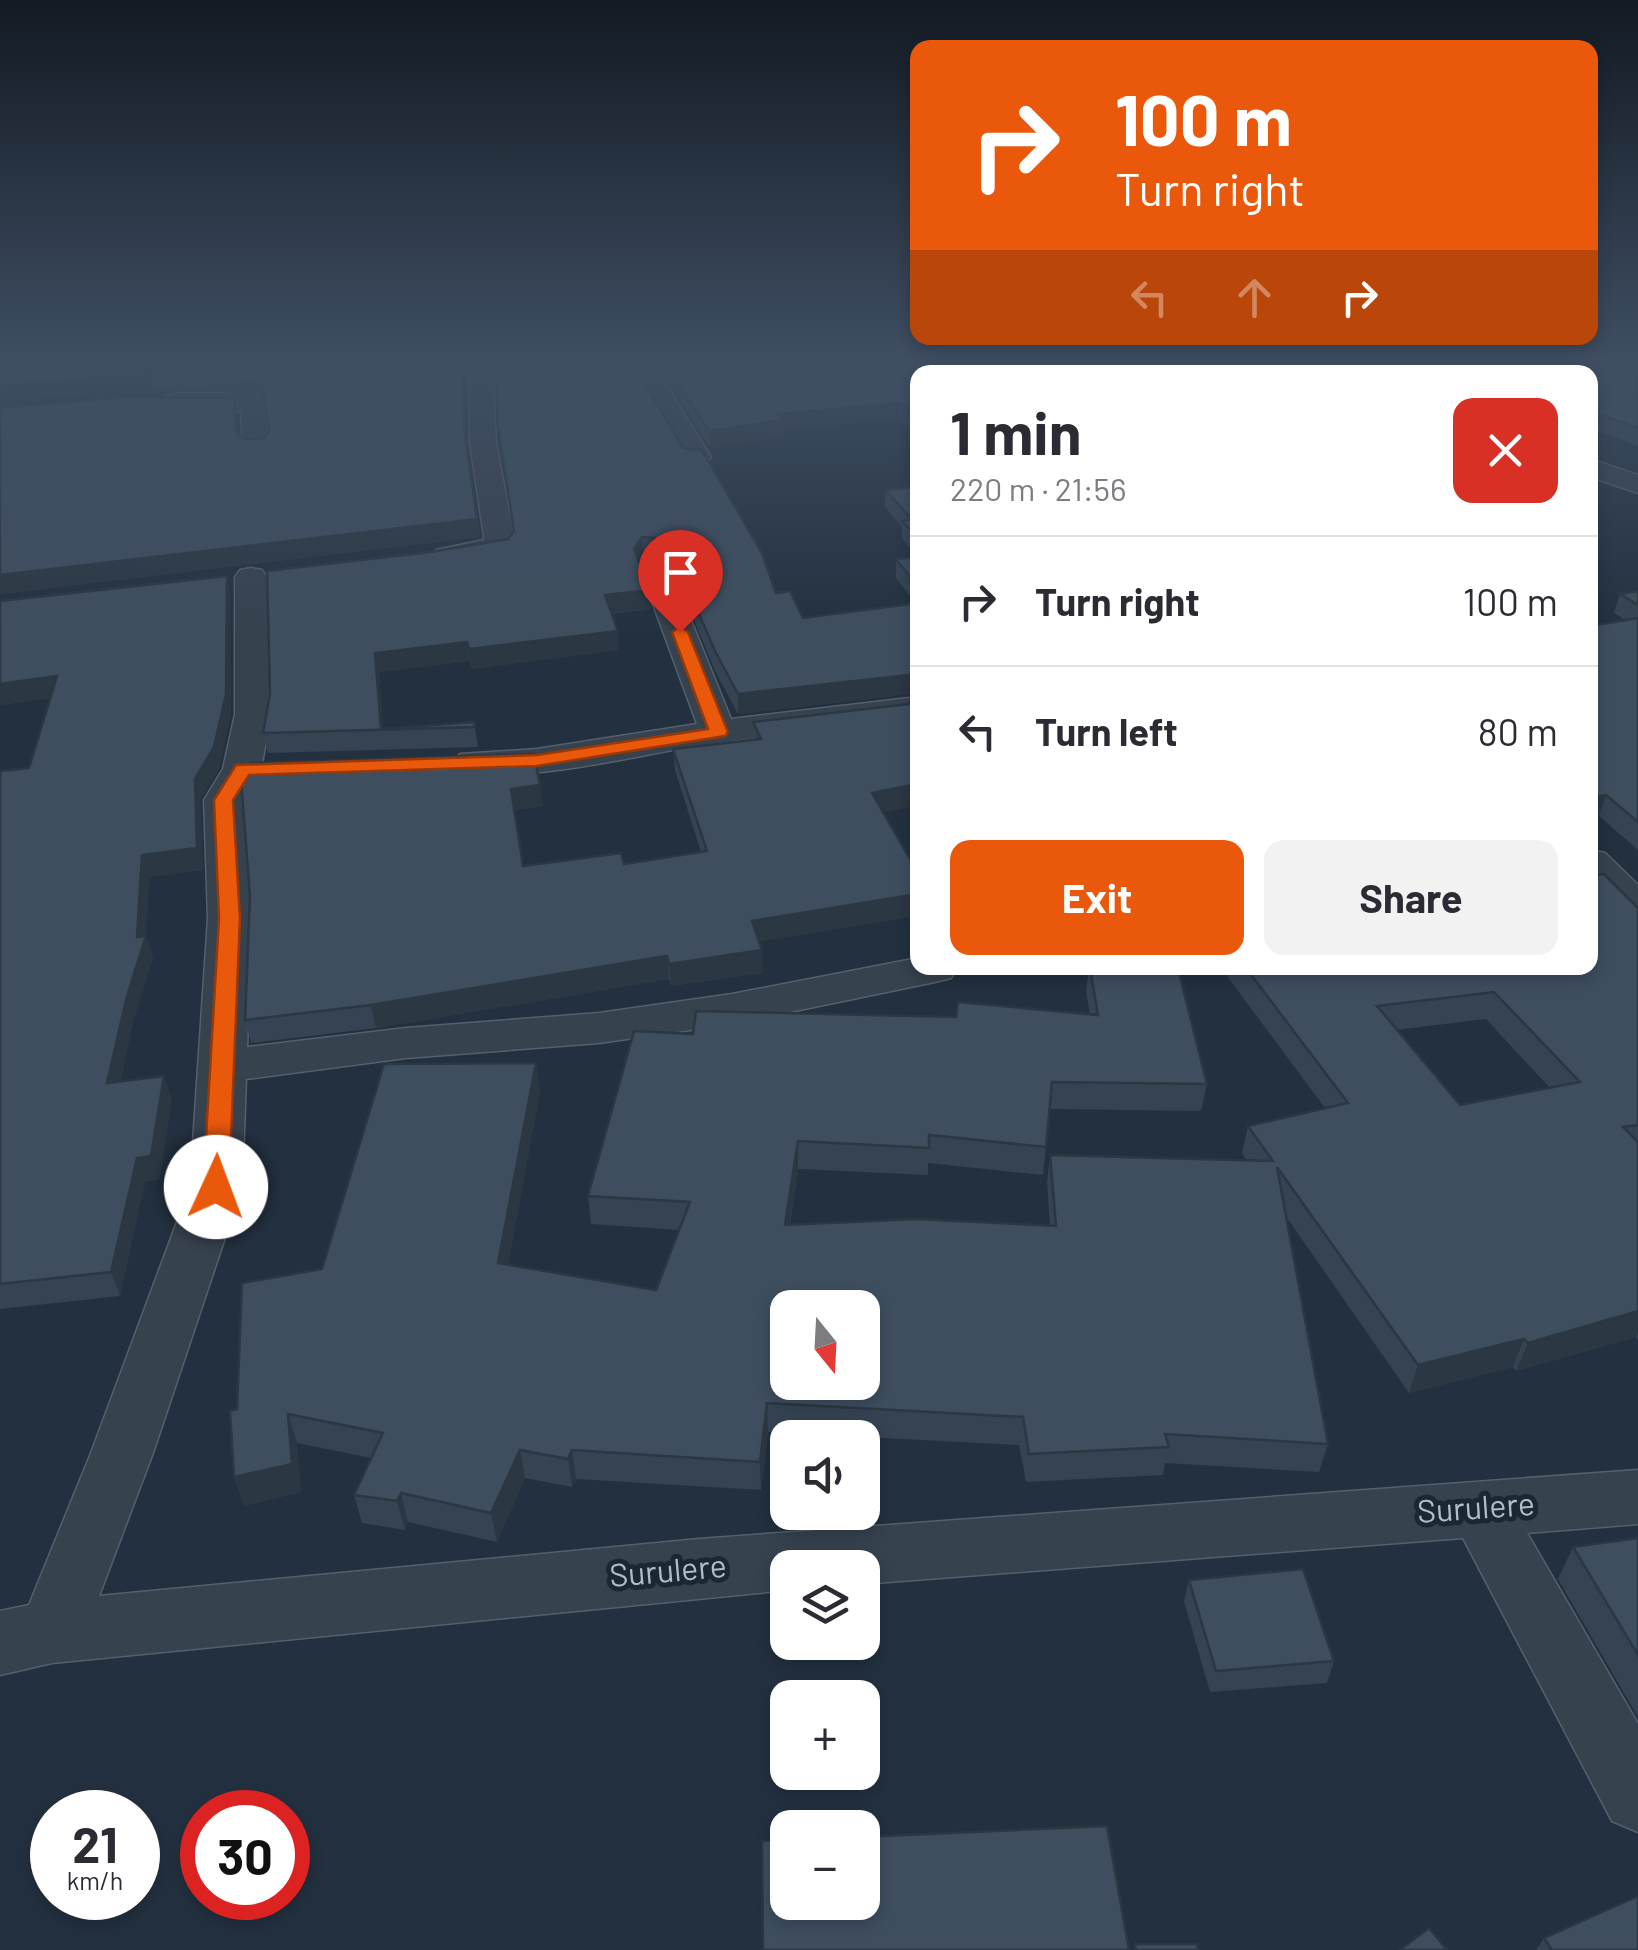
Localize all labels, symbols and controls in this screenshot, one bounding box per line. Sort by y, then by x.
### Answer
text: 100 m [1115,76,1292,160]
icon: right [950,80,1080,210]
text: Turn right [1115,161,1305,215]
icon: left [1122,270,1177,325]
icon: ahead [1227,270,1282,325]
icon: right [1332,270,1387,325]
text: 1 min [950,395,1081,467]
button: close [1453,398,1558,503]
text: 220 m · 21:56 [950,469,1126,507]
pin [638,530,723,633]
icon: arrive [653,545,708,600]
icon: right [950,574,1005,629]
text: Turn right [1035,578,1200,624]
text: 100 m [1463,578,1558,624]
icon: left [950,704,1005,759]
text: Turn left [1035,708,1178,754]
text: 80 m [1478,708,1558,754]
button: Exit [950,840,1244,955]
button: Share [1264,840,1558,955]
position arrow [164,1135,268,1239]
north arrow [770,1290,880,1400]
map controls [770,1290,880,1920]
button: sound [770,1420,880,1530]
street label: Surulere [1416,1483,1536,1529]
street label: Surulere [608,1545,728,1593]
button: layers [770,1550,880,1660]
button: + [770,1680,880,1790]
speed limit sign: 30 [180,1790,310,1920]
button: − [770,1810,880,1920]
text: 21 [72,1813,118,1873]
text: km/h [67,1865,123,1895]

